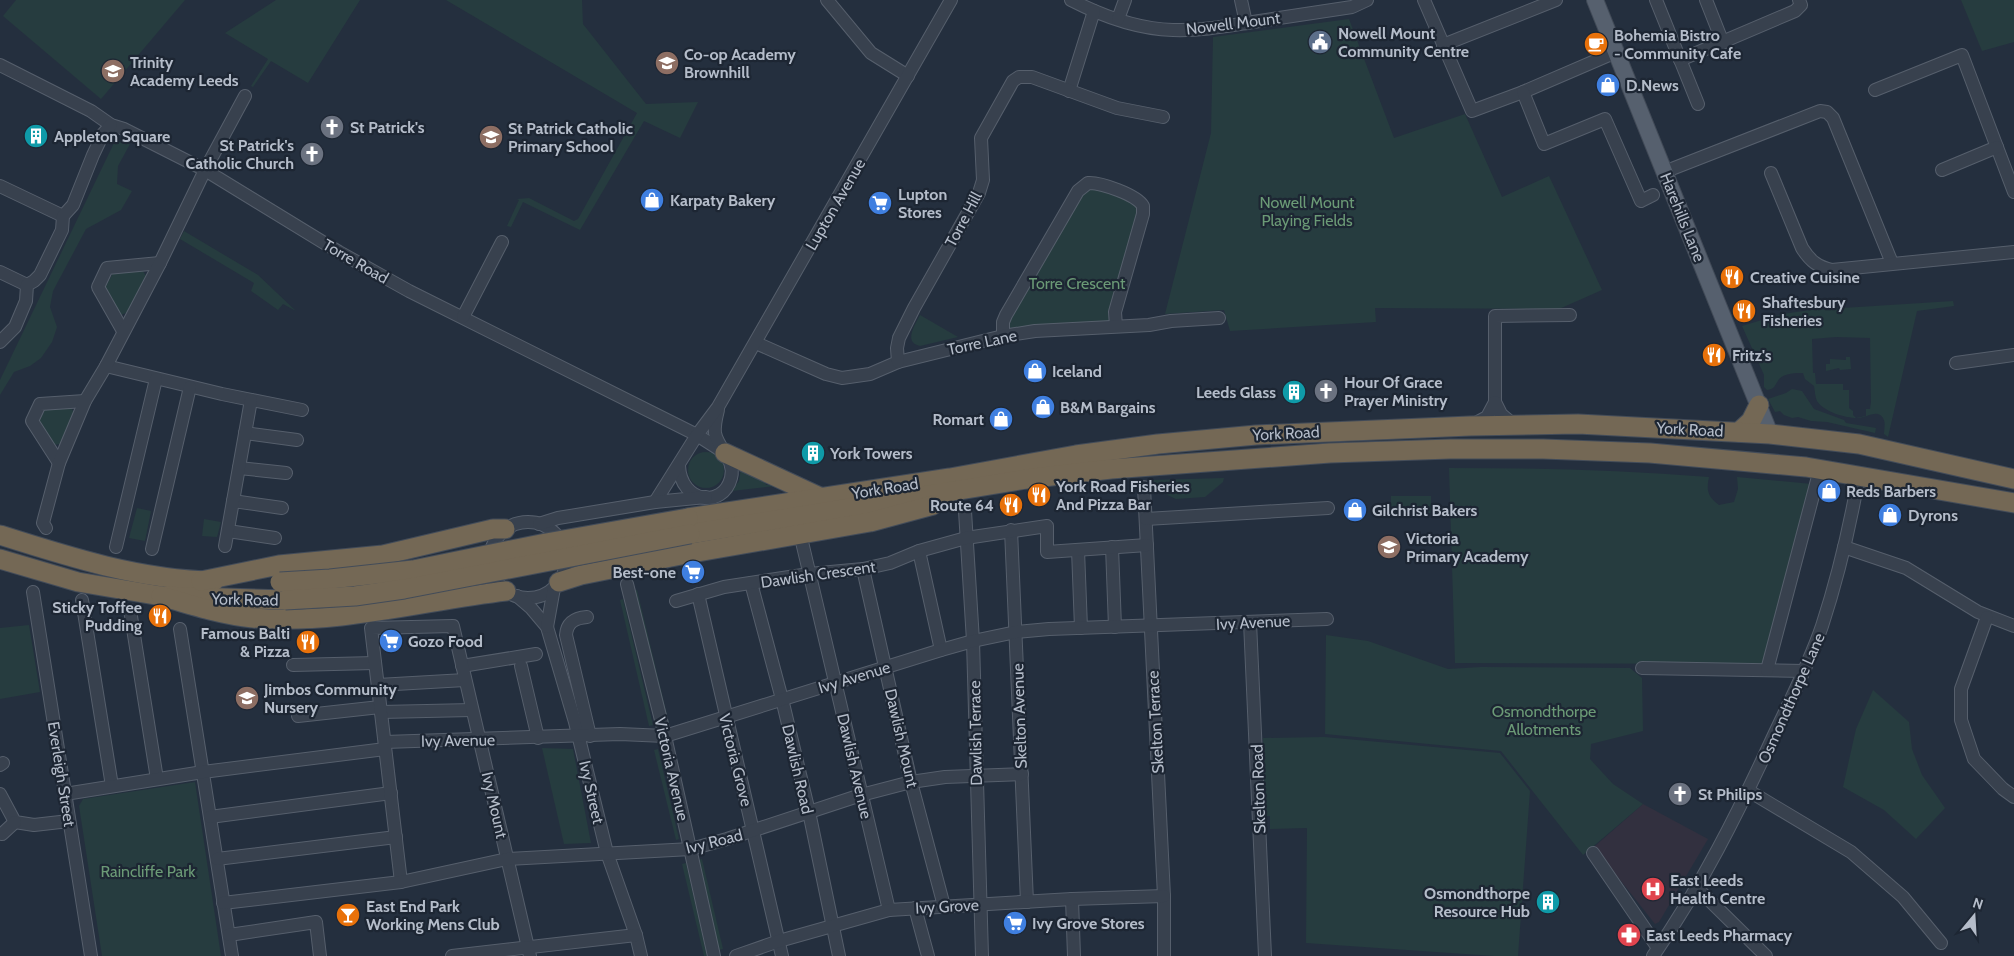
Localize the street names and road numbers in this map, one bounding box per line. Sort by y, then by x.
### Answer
street label: Nowell Mount [1185,8,1282,39]
street label: Lupton Avenue [802,155,869,253]
street label: Harehills Lane [1656,170,1709,265]
street label: Torre Hill [941,188,986,250]
street label: Torre Road [320,235,392,288]
street label: Torre Lane [946,326,1019,359]
street label: York Road [1655,418,1724,441]
street label: York Road [1251,422,1320,445]
street label: York Road [849,474,920,503]
street label: Dawlish Crescent [760,557,877,592]
street label: York Road [210,589,279,610]
street label: Ivy Avenue [1215,611,1291,634]
street label: Osmondthorpe Lane [1754,630,1829,766]
street label: Ivy Avenue [816,658,892,697]
street label: Skelton Avenue [1008,663,1031,769]
street label: Skelton Terrace [1143,670,1168,774]
street label: Dawlish Terrace [965,680,986,786]
street label: Dawlish Mount [881,687,922,790]
street label: Victoria Grove [715,712,756,809]
street label: Dawlish Avenue [833,712,876,821]
street label: Victoria Avenue [650,715,693,823]
street label: Everleigh Street [44,720,79,829]
street label: Dawlish Road [778,722,817,816]
street label: Ivy Avenue [421,730,495,751]
street label: Skelton Road [1247,744,1270,834]
street label: Ivy Street [575,758,608,826]
street label: Ivy Mount [478,770,512,841]
street label: Ivy Road [684,825,745,858]
street label: Ivy Grove [915,895,979,918]

